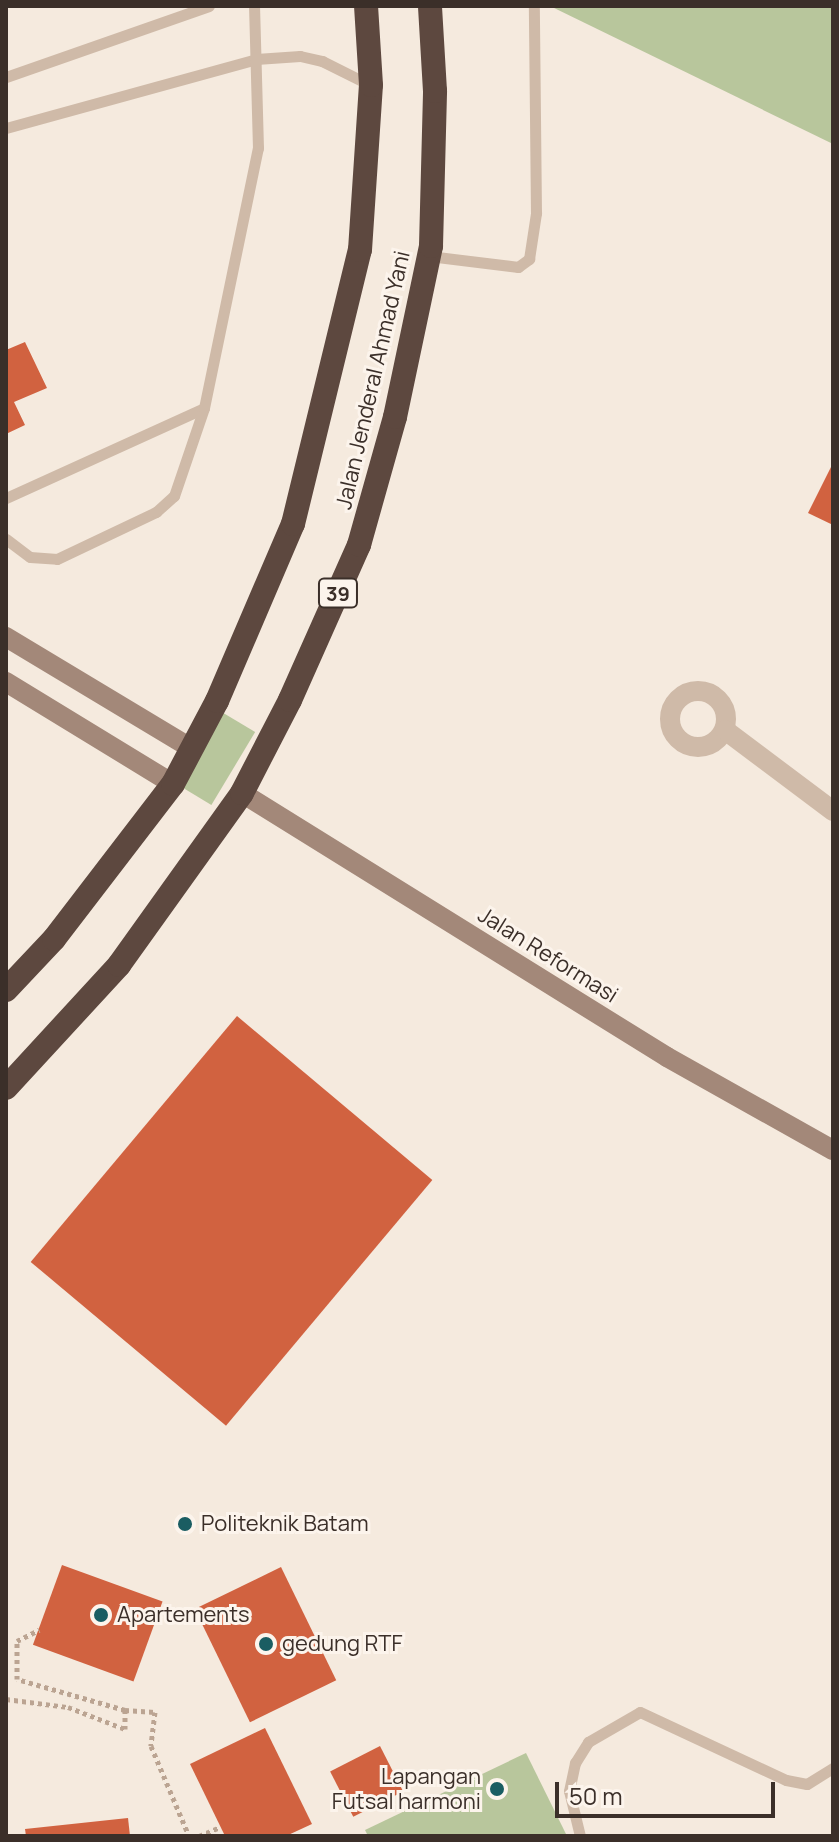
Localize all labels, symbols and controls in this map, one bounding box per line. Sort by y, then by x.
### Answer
street label: Jalan Jenderal Ahmad Yani [330,248,416,512]
road number: 39 [316,577,360,609]
street label: Jalan Reformasi [473,901,623,1009]
place label: Politeknik Batam [201,1511,369,1537]
marker: Politeknik Batam [176,1515,194,1533]
place label: Apartements [117,1602,250,1628]
marker: Apartements [92,1606,110,1624]
place label: gedung RTF [282,1631,403,1657]
marker: gedung RTF [257,1635,275,1653]
place label: Lapangan Futsal harmoni [332,1763,481,1814]
scale bar [559,1766,779,1816]
text: 50 m [569,1779,623,1812]
marker: Lapangan Futsal harmoni [488,1780,506,1798]

